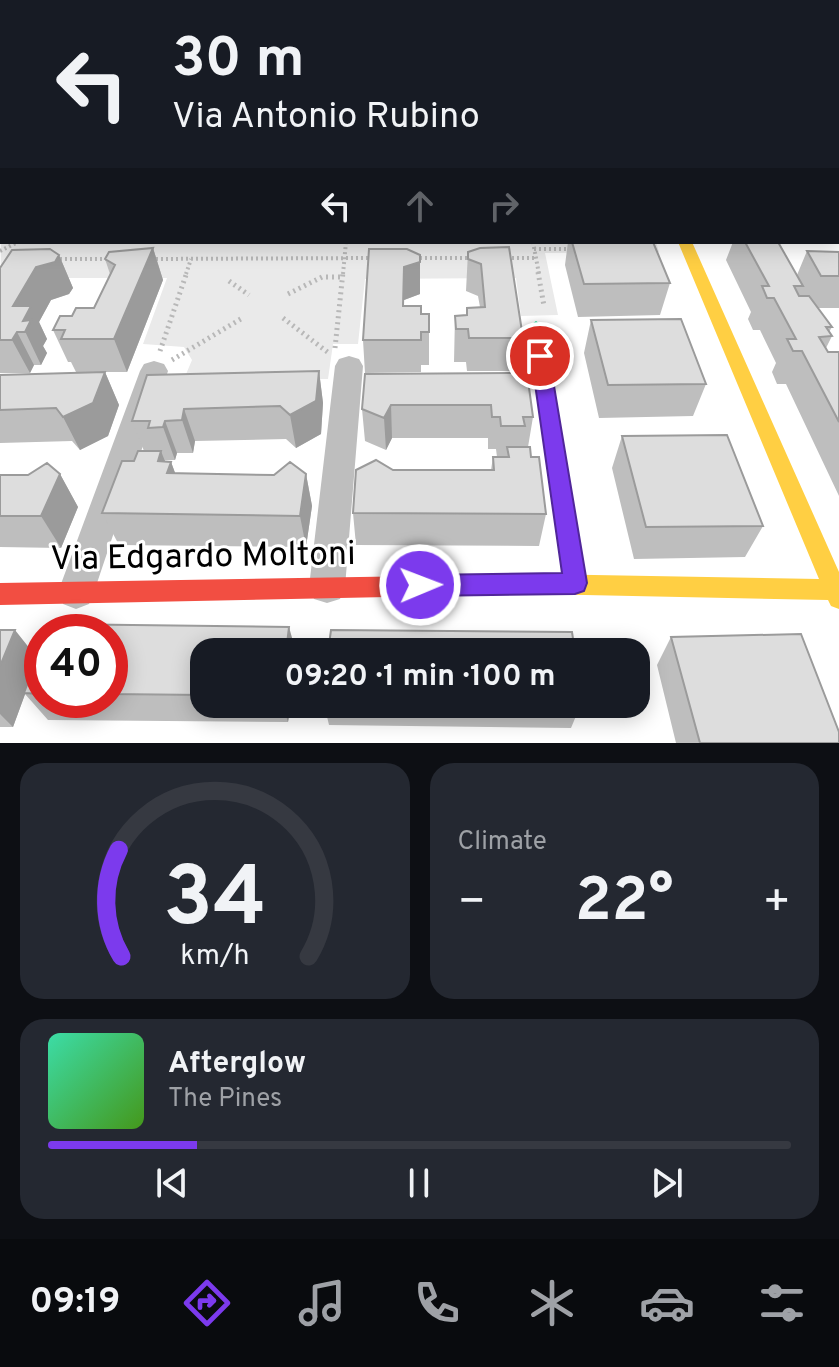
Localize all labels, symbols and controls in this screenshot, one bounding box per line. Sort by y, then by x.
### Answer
text: 30 m [172,26,305,96]
icon: left [40,32,144,136]
text: Via Antonio Rubino [172,95,480,141]
icon: left [314,184,358,228]
icon: ahead [398,184,442,228]
icon: right [482,184,526,228]
pin [506,322,574,390]
icon: arrive [518,334,562,378]
street label: Via Edgardo Moltoni [50,534,356,582]
position arrow [378,543,462,627]
speed limit sign: 40 [24,614,128,718]
text: 09:20 · 1 min · 100 m [285,659,555,696]
text: Climate [458,826,547,859]
text: 34 [163,850,266,955]
text: 22° [575,866,673,942]
text: − [458,876,486,932]
text: + [763,876,791,932]
text: km/h [180,939,249,975]
text: Afterglow [168,1046,306,1083]
text: The Pines [168,1083,282,1116]
icon: previous [150,1161,194,1205]
icon: pause [397,1161,441,1205]
icon: next [645,1161,689,1205]
icon: directions [179,1275,235,1331]
icon: music [294,1275,350,1331]
icon: phone [409,1275,465,1331]
icon: climate [524,1275,580,1331]
icon: car [639,1275,695,1331]
icon: filters [754,1275,810,1331]
text: 09:19 [29,1280,120,1326]

